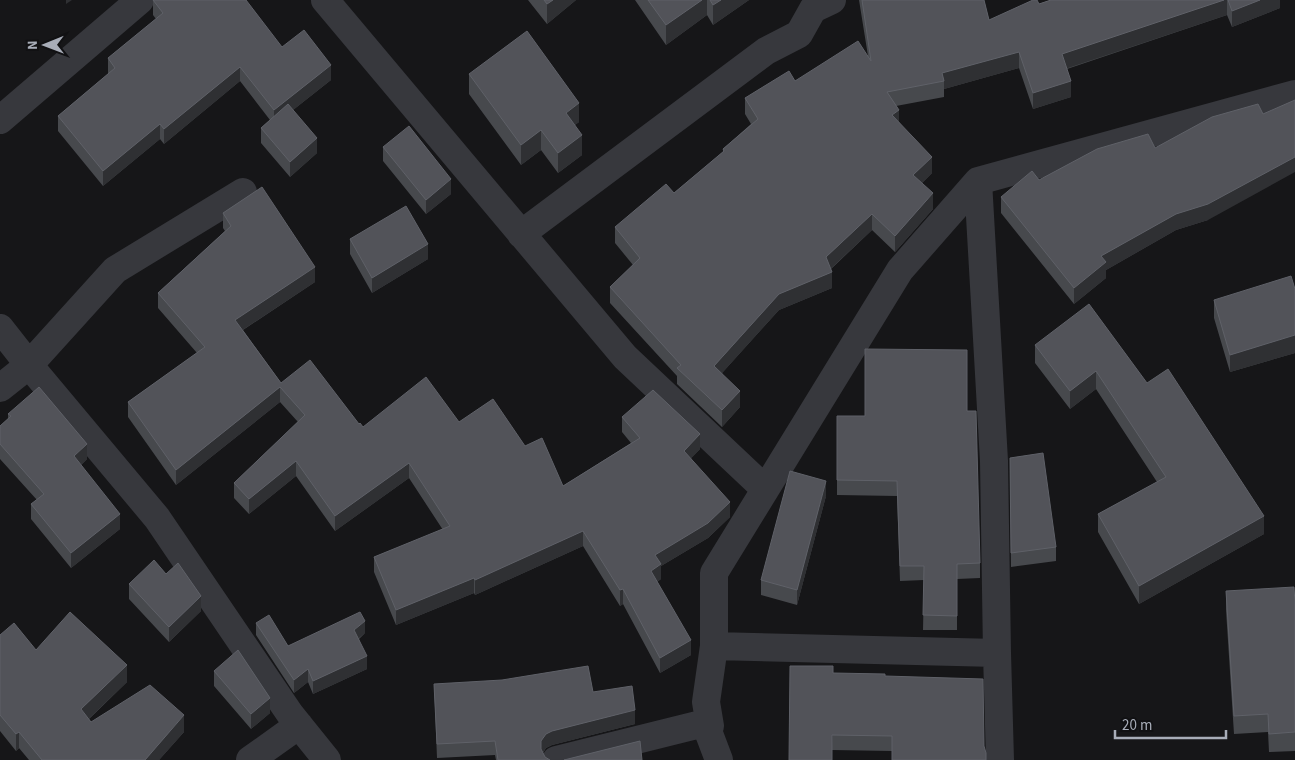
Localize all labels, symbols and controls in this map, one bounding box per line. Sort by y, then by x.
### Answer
north arrow [20,20,70,70]
text: N [23,40,43,50]
scale bar [1115,708,1226,740]
text: 20 m [1122,715,1152,736]

